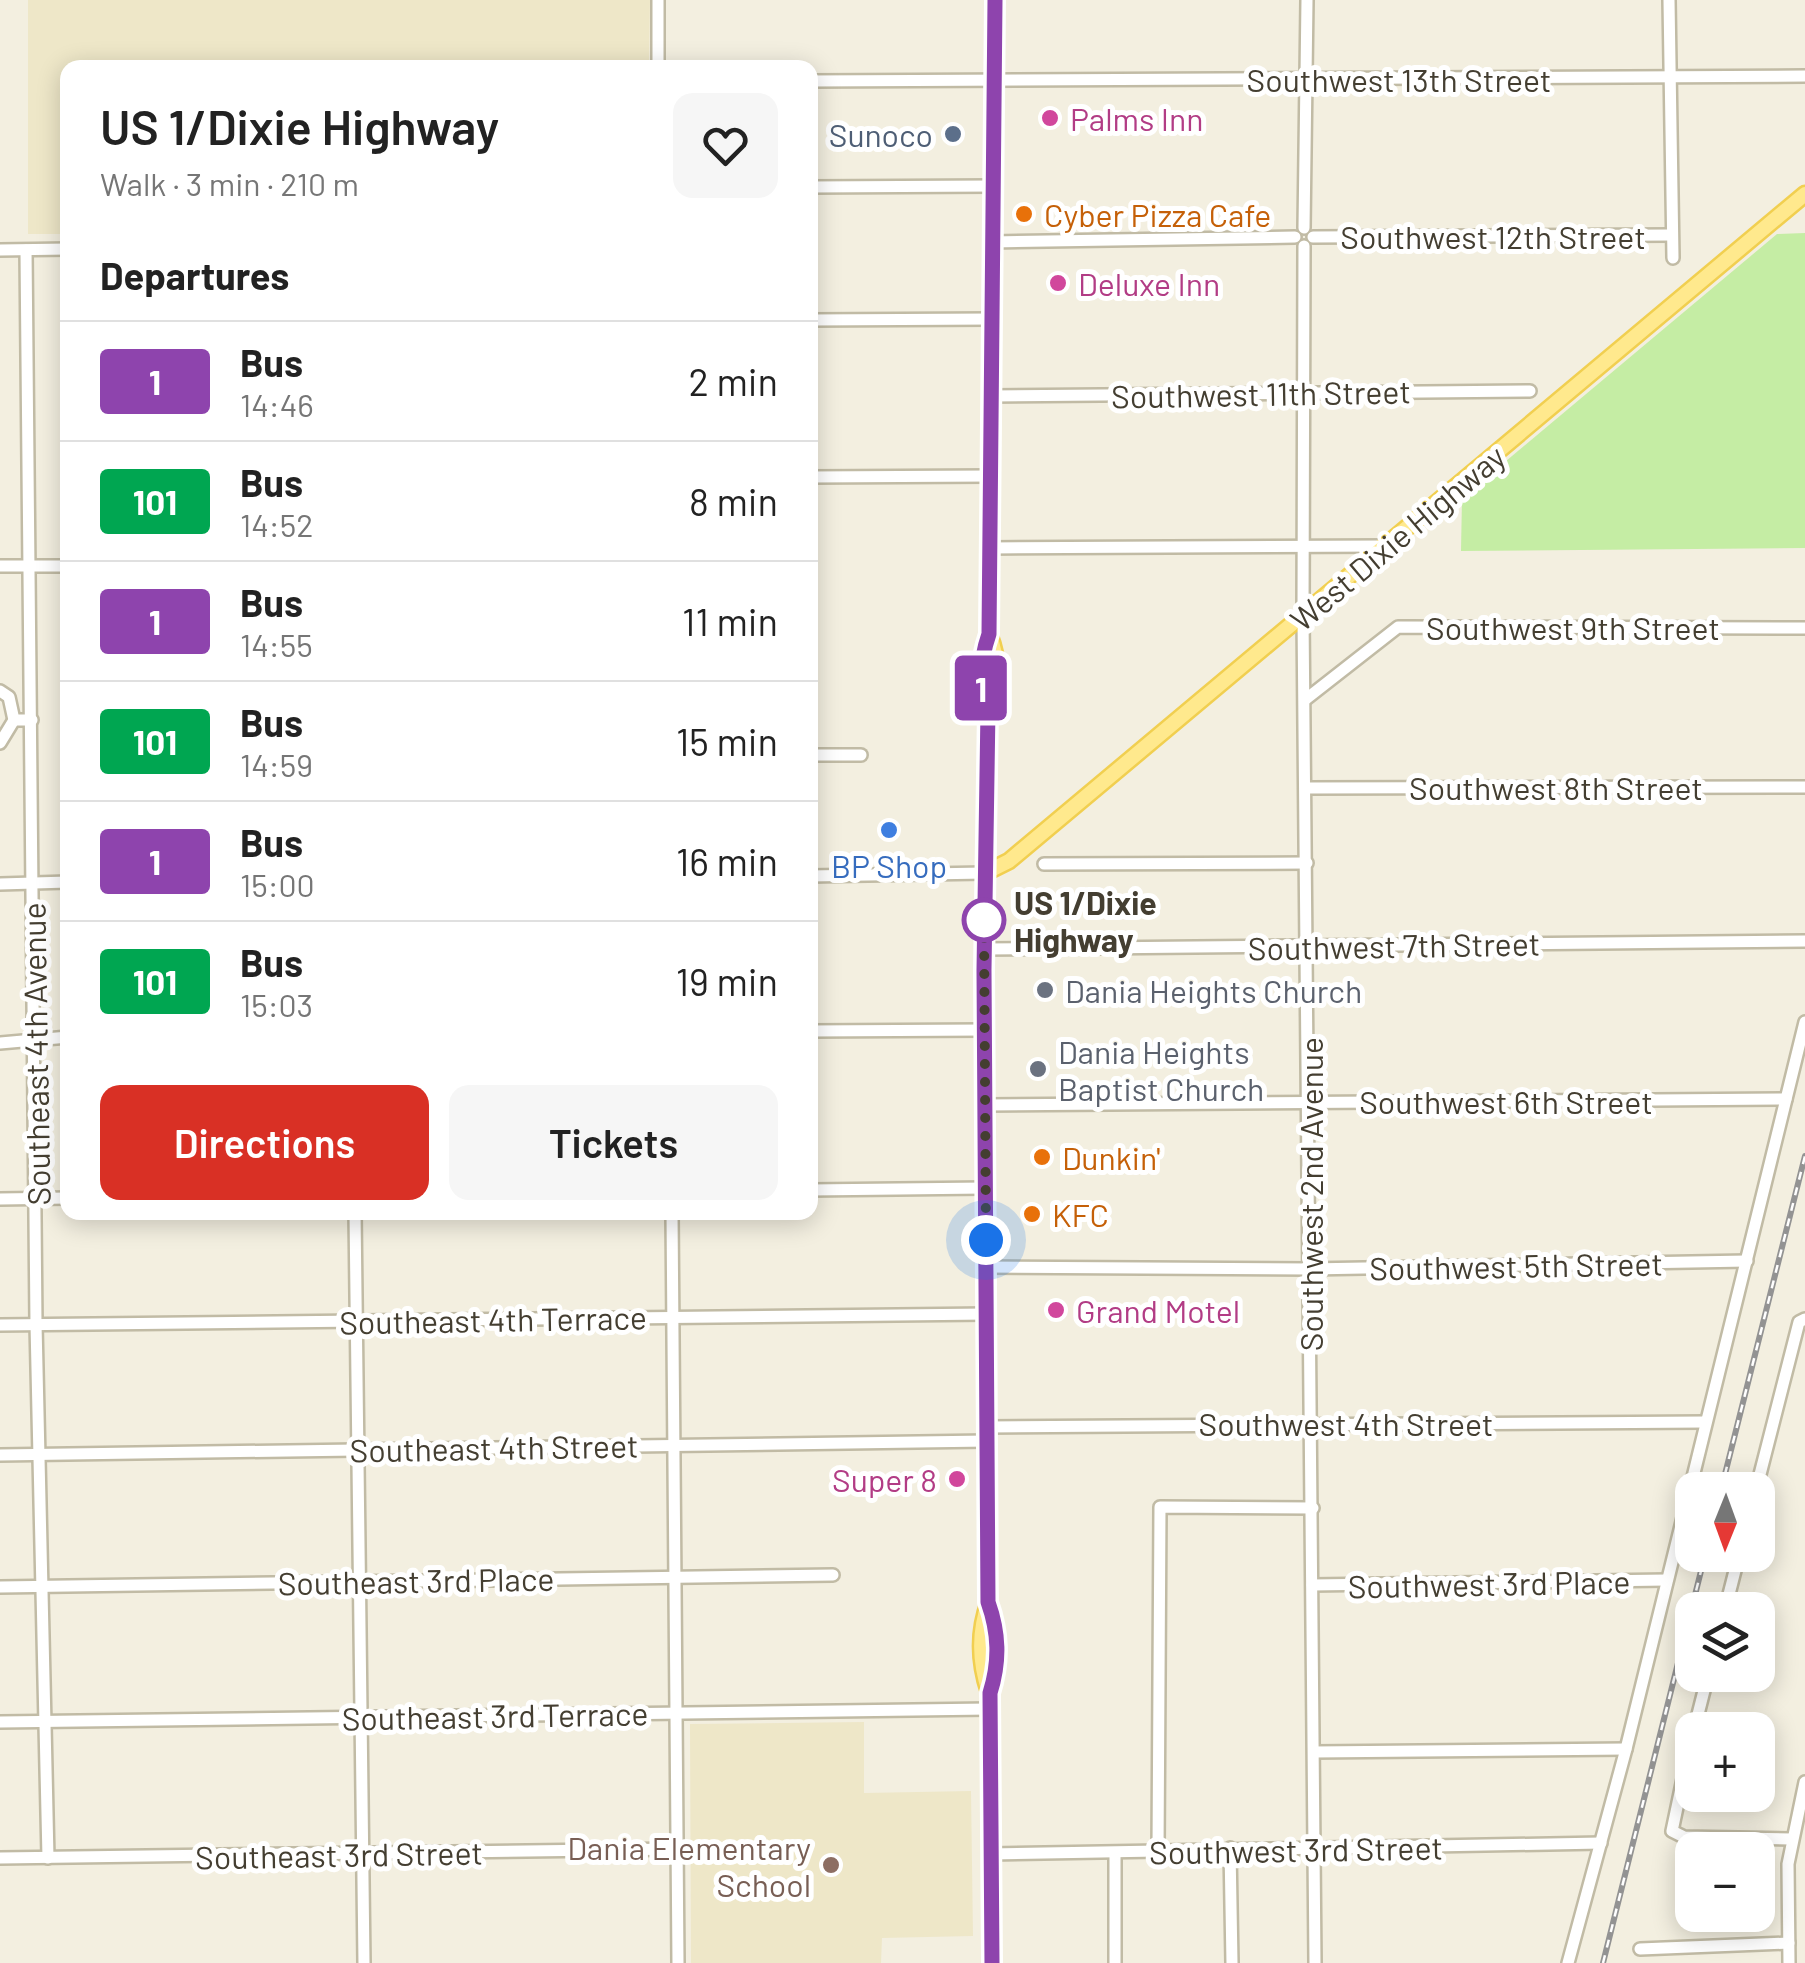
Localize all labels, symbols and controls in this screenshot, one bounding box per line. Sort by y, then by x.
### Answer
street label: Southwest 13th Street [1247,60,1551,98]
button: heart [673,93,778,198]
text: US 1/Dixie Highway [100,97,499,155]
place label: Palms Inn [1070,99,1204,137]
marker: Palms Inn [1039,107,1061,129]
place label: Sunoco [829,115,933,153]
marker: Sunoco [942,123,964,145]
text: Walk · 3 min · 210 m [100,164,359,202]
place label: Cyber Pizza Cafe [1044,195,1271,233]
marker: Cyber Pizza Cafe [1013,203,1035,225]
street label: Southwest 12th Street [1340,217,1646,255]
text: Departures [100,252,289,298]
place label: Deluxe Inn [1078,264,1220,302]
marker: Deluxe Inn [1047,272,1069,294]
text: Bus [240,339,303,385]
text: 2 min [688,358,778,404]
text: 1 [149,360,161,402]
street label: Southwest 11th Street [1111,371,1411,415]
text: 14:46 [240,385,314,423]
street label: West Dixie Highway [1282,436,1512,638]
text: Bus [240,459,303,505]
text: 8 min [689,478,778,524]
text: 101 [133,480,177,522]
text: 14:52 [240,505,313,543]
text: Bus [240,579,303,625]
text: 11 min [682,598,778,644]
text: 1 [149,600,161,642]
street label: Southwest 9th Street [1426,608,1720,646]
text: 14:55 [240,625,313,663]
line badge: 1 [948,656,1014,720]
text: 1 [975,667,987,709]
text: Bus [240,699,303,745]
text: 15 min [676,718,778,764]
text: 101 [133,720,177,762]
text: 14:59 [240,745,313,783]
street label: Southwest 8th Street [1409,768,1703,806]
text: Bus [240,819,303,865]
marker: BP Shop [878,819,900,841]
text: 16 min [676,838,778,884]
text: 1 [149,840,161,882]
place label: BP Shop [831,846,947,884]
text: 15:00 [240,865,315,903]
place label: US 1/Dixie Highway [1014,883,1157,958]
marker: US 1/Dixie Highway [963,899,1005,941]
street label: Southeast 4th Avenue [13,902,57,1206]
street label: Southwest 7th Street [1247,923,1541,967]
text: Bus [240,939,303,985]
text: 19 min [676,958,778,1004]
text: 101 [133,960,177,1002]
place label: Dania Heights Church [1065,971,1362,1009]
marker: Dania Heights Church [1034,979,1056,1001]
text: 15:03 [240,985,313,1023]
place label: Dania Heights Baptist Church [1058,1032,1264,1107]
street label: Southwest 2nd Avenue [1291,1037,1329,1351]
marker: Dania Heights Baptist Church [1027,1058,1049,1080]
street label: Southwest 6th Street [1359,1082,1653,1120]
button: Directions [100,1085,429,1200]
button: Tickets [449,1085,778,1200]
place label: Dunkin' [1062,1138,1160,1176]
marker: Dunkin' [1031,1146,1053,1168]
place label: KFC [1052,1195,1109,1233]
marker: KFC [1021,1203,1043,1225]
your location [961,1215,1011,1265]
street label: Southwest 5th Street [1369,1243,1663,1287]
place label: Grand Motel [1076,1291,1240,1329]
street label: Southeast 4th Terrace [339,1297,647,1341]
marker: Grand Motel [1045,1299,1067,1321]
street label: Southwest 4th Street [1199,1404,1493,1442]
street label: Southeast 4th Street [349,1425,639,1469]
place label: Super 8 [832,1460,937,1498]
marker: Super 8 [946,1468,968,1490]
north arrow [1675,1472,1775,1572]
map controls [1675,1472,1775,1932]
street label: Southeast 3rd Place [277,1559,555,1601]
street label: Southwest 3rd Place [1347,1562,1631,1604]
button: layers [1675,1592,1775,1692]
street label: Southeast 3rd Terrace [341,1693,649,1737]
button: + [1675,1712,1775,1812]
street label: Southwest 3rd Street [1149,1827,1443,1871]
place label: Dania Elementary School [567,1828,811,1903]
street label: Southeast 3rd Street [195,1832,483,1876]
button: − [1675,1832,1775,1932]
marker: Dania Elementary School [820,1854,842,1876]

